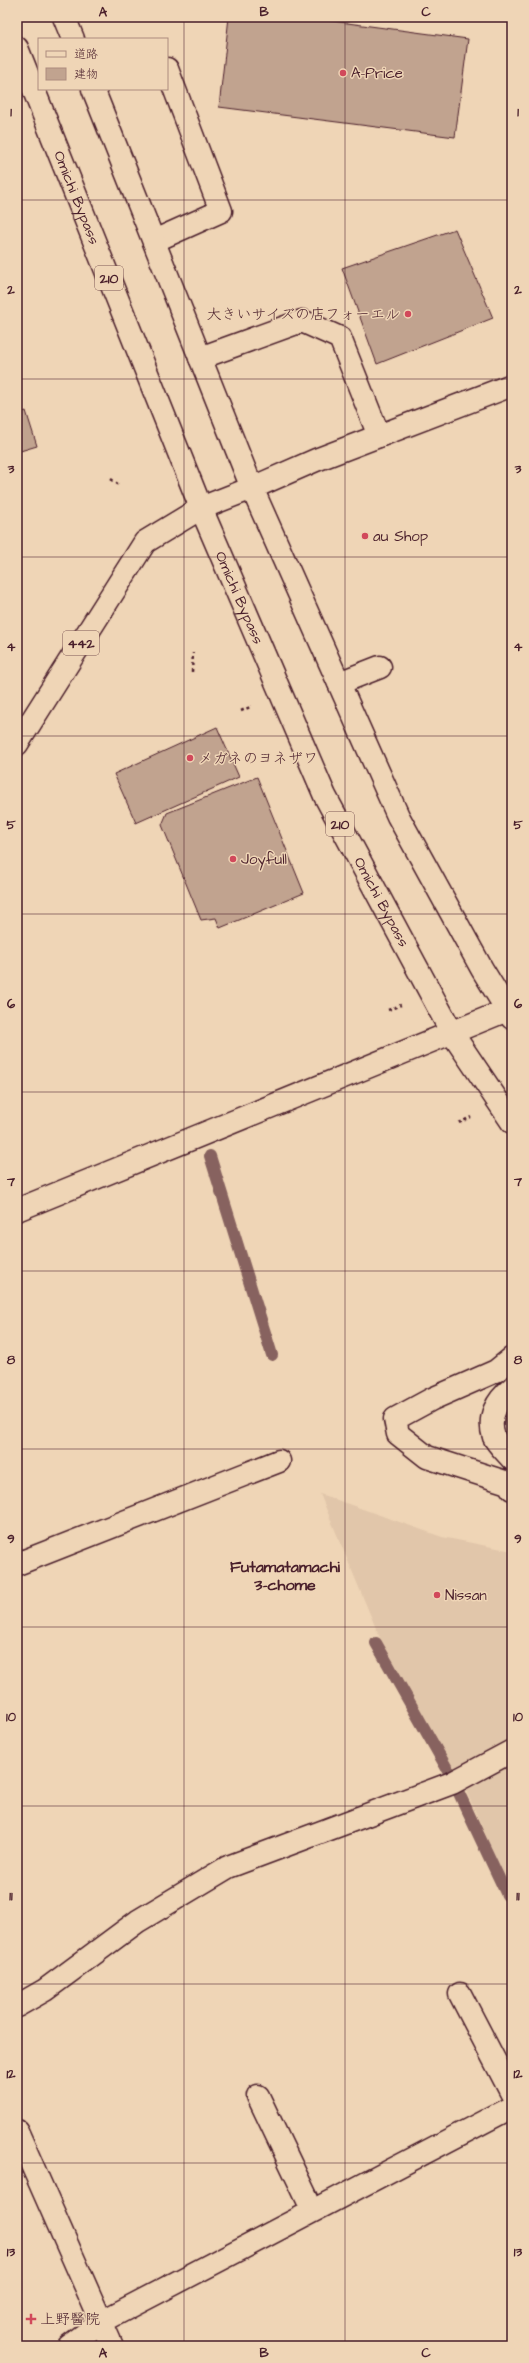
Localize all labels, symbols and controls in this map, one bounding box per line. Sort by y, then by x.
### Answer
text: A [99,3,108,21]
text: B [259,3,269,21]
text: C [421,3,431,21]
legend [38,38,168,90]
text: 道路 [74,46,98,63]
place label: A-Price [351,63,403,84]
text: 建物 [74,66,98,83]
marker: A-Price [338,68,348,78]
text: 1 [10,103,12,121]
text: 1 [517,103,519,121]
street label: Omichi Bypass [48,148,105,248]
road number: 210 [95,266,123,290]
text: 2 [6,281,15,299]
text: 2 [513,281,522,299]
place label: 大きいサイズの店フォーエル [206,304,400,325]
marker: 大きいサイズの店フォーエル [403,309,413,319]
text: 3 [7,460,15,478]
text: 3 [514,460,522,478]
place label: au Shop [373,526,428,547]
marker: au Shop [360,531,370,541]
street label: Omichi Bypass [210,548,269,648]
road number: 442 [63,631,99,655]
text: 4 [7,638,16,656]
text: 4 [514,638,523,656]
place label: メガネのヨネザワ [198,748,318,769]
marker: メガネのヨネザワ [185,753,195,763]
road number: 210 [326,812,354,836]
text: 5 [6,816,16,834]
text: 5 [513,816,523,834]
place label: Joyfull [241,849,287,871]
street label: Omichi Bypass [349,853,414,951]
marker: Joyfull [228,854,238,864]
text: 6 [7,995,16,1013]
text: 6 [514,995,523,1013]
text: 7 [6,1173,16,1191]
text: 7 [513,1173,523,1191]
text: 8 [7,1351,16,1369]
text: 8 [514,1351,523,1369]
text: 9 [7,1530,15,1548]
text: 9 [514,1530,522,1548]
district label: Futamatamachi 3-chome [230,1556,341,1596]
place label: Nissan [445,1585,487,1606]
marker: Nissan [432,1590,442,1600]
text: 10 [6,1708,17,1726]
text: 10 [513,1708,524,1726]
text: 11 [9,1887,13,1905]
text: 11 [516,1887,520,1905]
text: 12 [6,2065,16,2083]
text: 12 [513,2065,523,2083]
text: 13 [7,2243,16,2261]
text: 13 [514,2243,523,2261]
place label: 上野醫院 [40,2309,100,2330]
marker: 上野醫院 [25,2313,37,2325]
text: A [99,2344,108,2362]
text: B [259,2344,269,2362]
text: C [421,2344,431,2362]

